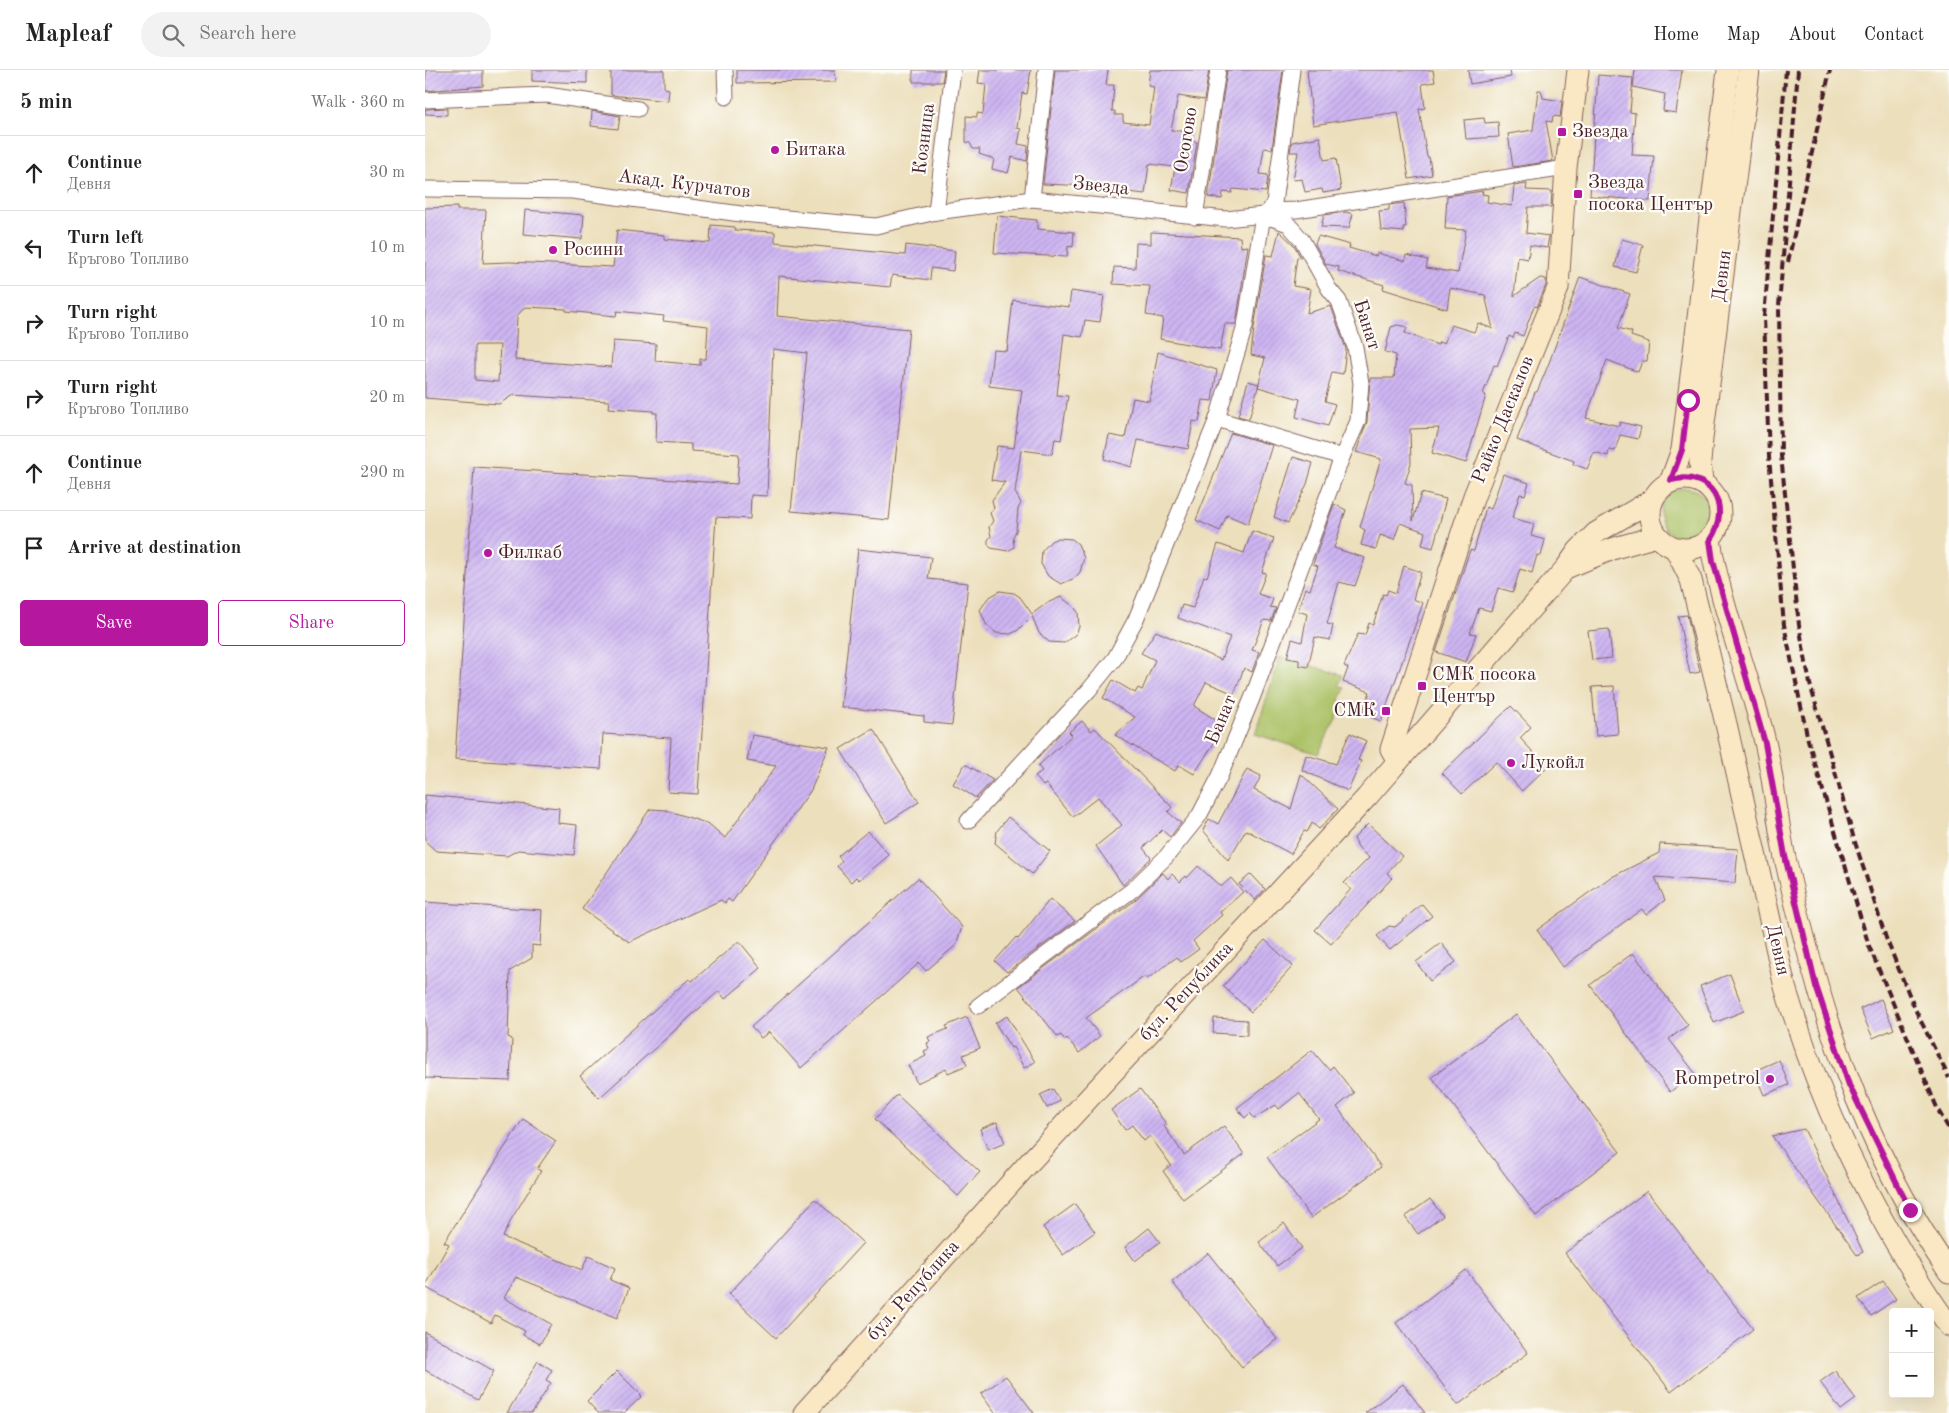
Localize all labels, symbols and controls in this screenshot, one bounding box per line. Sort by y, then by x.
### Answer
search box [141,12,491,57]
icon: search [159,21,187,49]
text: Mapleaf [25,23,111,47]
text: Search here [199,25,296,44]
text: Home [1653,26,1699,44]
text: Map [1727,26,1760,44]
text: About [1788,26,1836,44]
text: Contact [1864,26,1924,44]
text: 5 min [20,92,73,113]
text: Walk · 360 m [310,95,405,111]
street label: Козница [911,102,939,176]
street label: Осогово [1172,106,1202,174]
place label: Звезда [1572,123,1629,142]
marker: Звезда [1556,126,1568,138]
place label: Битака [785,141,847,160]
marker: Битака [769,144,781,156]
text: Continue [67,154,142,173]
icon: ahead [20,159,48,187]
text: 30 m [369,165,405,181]
street label: Акад. Курчатов [617,167,751,203]
place label: Звезда посока Център [1588,174,1713,215]
street label: Звезда [1072,175,1131,199]
text: Девня [67,177,111,193]
marker: Звезда посока Център [1572,188,1584,200]
text: Turn left [67,229,144,248]
icon: left [20,234,48,262]
text: 10 m [369,240,405,256]
place label: Росини [563,241,623,260]
marker: Росини [547,244,559,256]
street label: Девня [1710,249,1736,303]
text: Кръгово Топливо [67,252,189,268]
street label: Банат [1349,298,1383,353]
text: Turn right [67,304,157,323]
icon: right [20,309,48,337]
text: 10 m [369,315,405,331]
text: Кръгово Топливо [67,327,189,343]
street label: Райко Даскалов [1470,354,1538,486]
text: Turn right [67,379,157,398]
icon: right [20,384,48,412]
route start [1677,389,1700,412]
text: 20 m [369,390,405,406]
text: Кръгово Топливо [67,402,189,418]
text: Continue [67,454,142,473]
icon: ahead [20,459,48,487]
text: 290 m [360,465,405,481]
text: Девня [67,477,111,493]
icon: arrive [20,534,48,562]
text: Arrive at destination [67,539,241,558]
place label: Филкаб [498,544,562,563]
marker: Филкаб [482,547,494,559]
button: Save [20,600,208,646]
button: Share [218,600,405,646]
place label: СМК посока Център [1432,666,1537,707]
marker: СМК посока Център [1416,680,1428,692]
street label: Банат [1203,693,1241,747]
place label: СМК [1334,702,1376,721]
marker: СМК [1380,705,1392,717]
place label: Лукойл [1521,754,1585,773]
marker: Лукойл [1505,757,1517,769]
street label: Девня [1762,922,1792,978]
street label: бул. Република [1136,938,1238,1045]
place label: Rompetrol [1674,1070,1760,1089]
marker: Rompetrol [1764,1073,1776,1085]
route end [1899,1199,1922,1222]
street label: бул. Република [864,1237,964,1345]
map controls [1889,1308,1934,1398]
button: + [1889,1308,1934,1353]
button: − [1889,1353,1934,1398]

